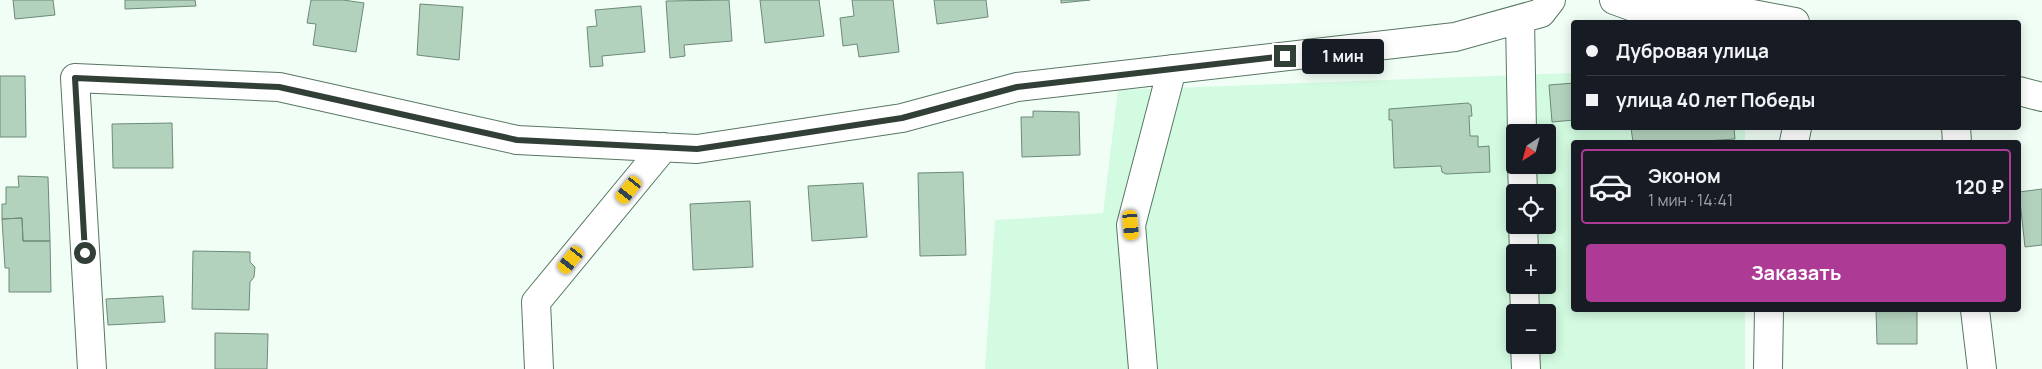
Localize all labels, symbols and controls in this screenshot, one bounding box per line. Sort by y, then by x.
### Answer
callout: 1 мин [1302,38,1385,74]
text: Дубровая улица [1616,38,1769,64]
route end [1274,45,1296,67]
text: 1 мин [1322,45,1364,67]
text: улица 40 лет Победы [1616,87,1815,113]
north arrow [1506,124,1556,174]
map controls [1506,124,1556,354]
text: Эконом [1648,163,1721,189]
icon: car [1588,164,1633,209]
car [613,174,644,206]
text: 120 ₽ [1955,174,2004,200]
button: locate [1506,184,1556,234]
text: 1 мин · 14:41 [1648,189,1733,211]
car [1122,209,1139,241]
route start [74,242,96,264]
car [555,244,586,276]
button: + [1506,244,1556,294]
button: Заказать [1586,244,2006,302]
button: − [1506,304,1556,354]

